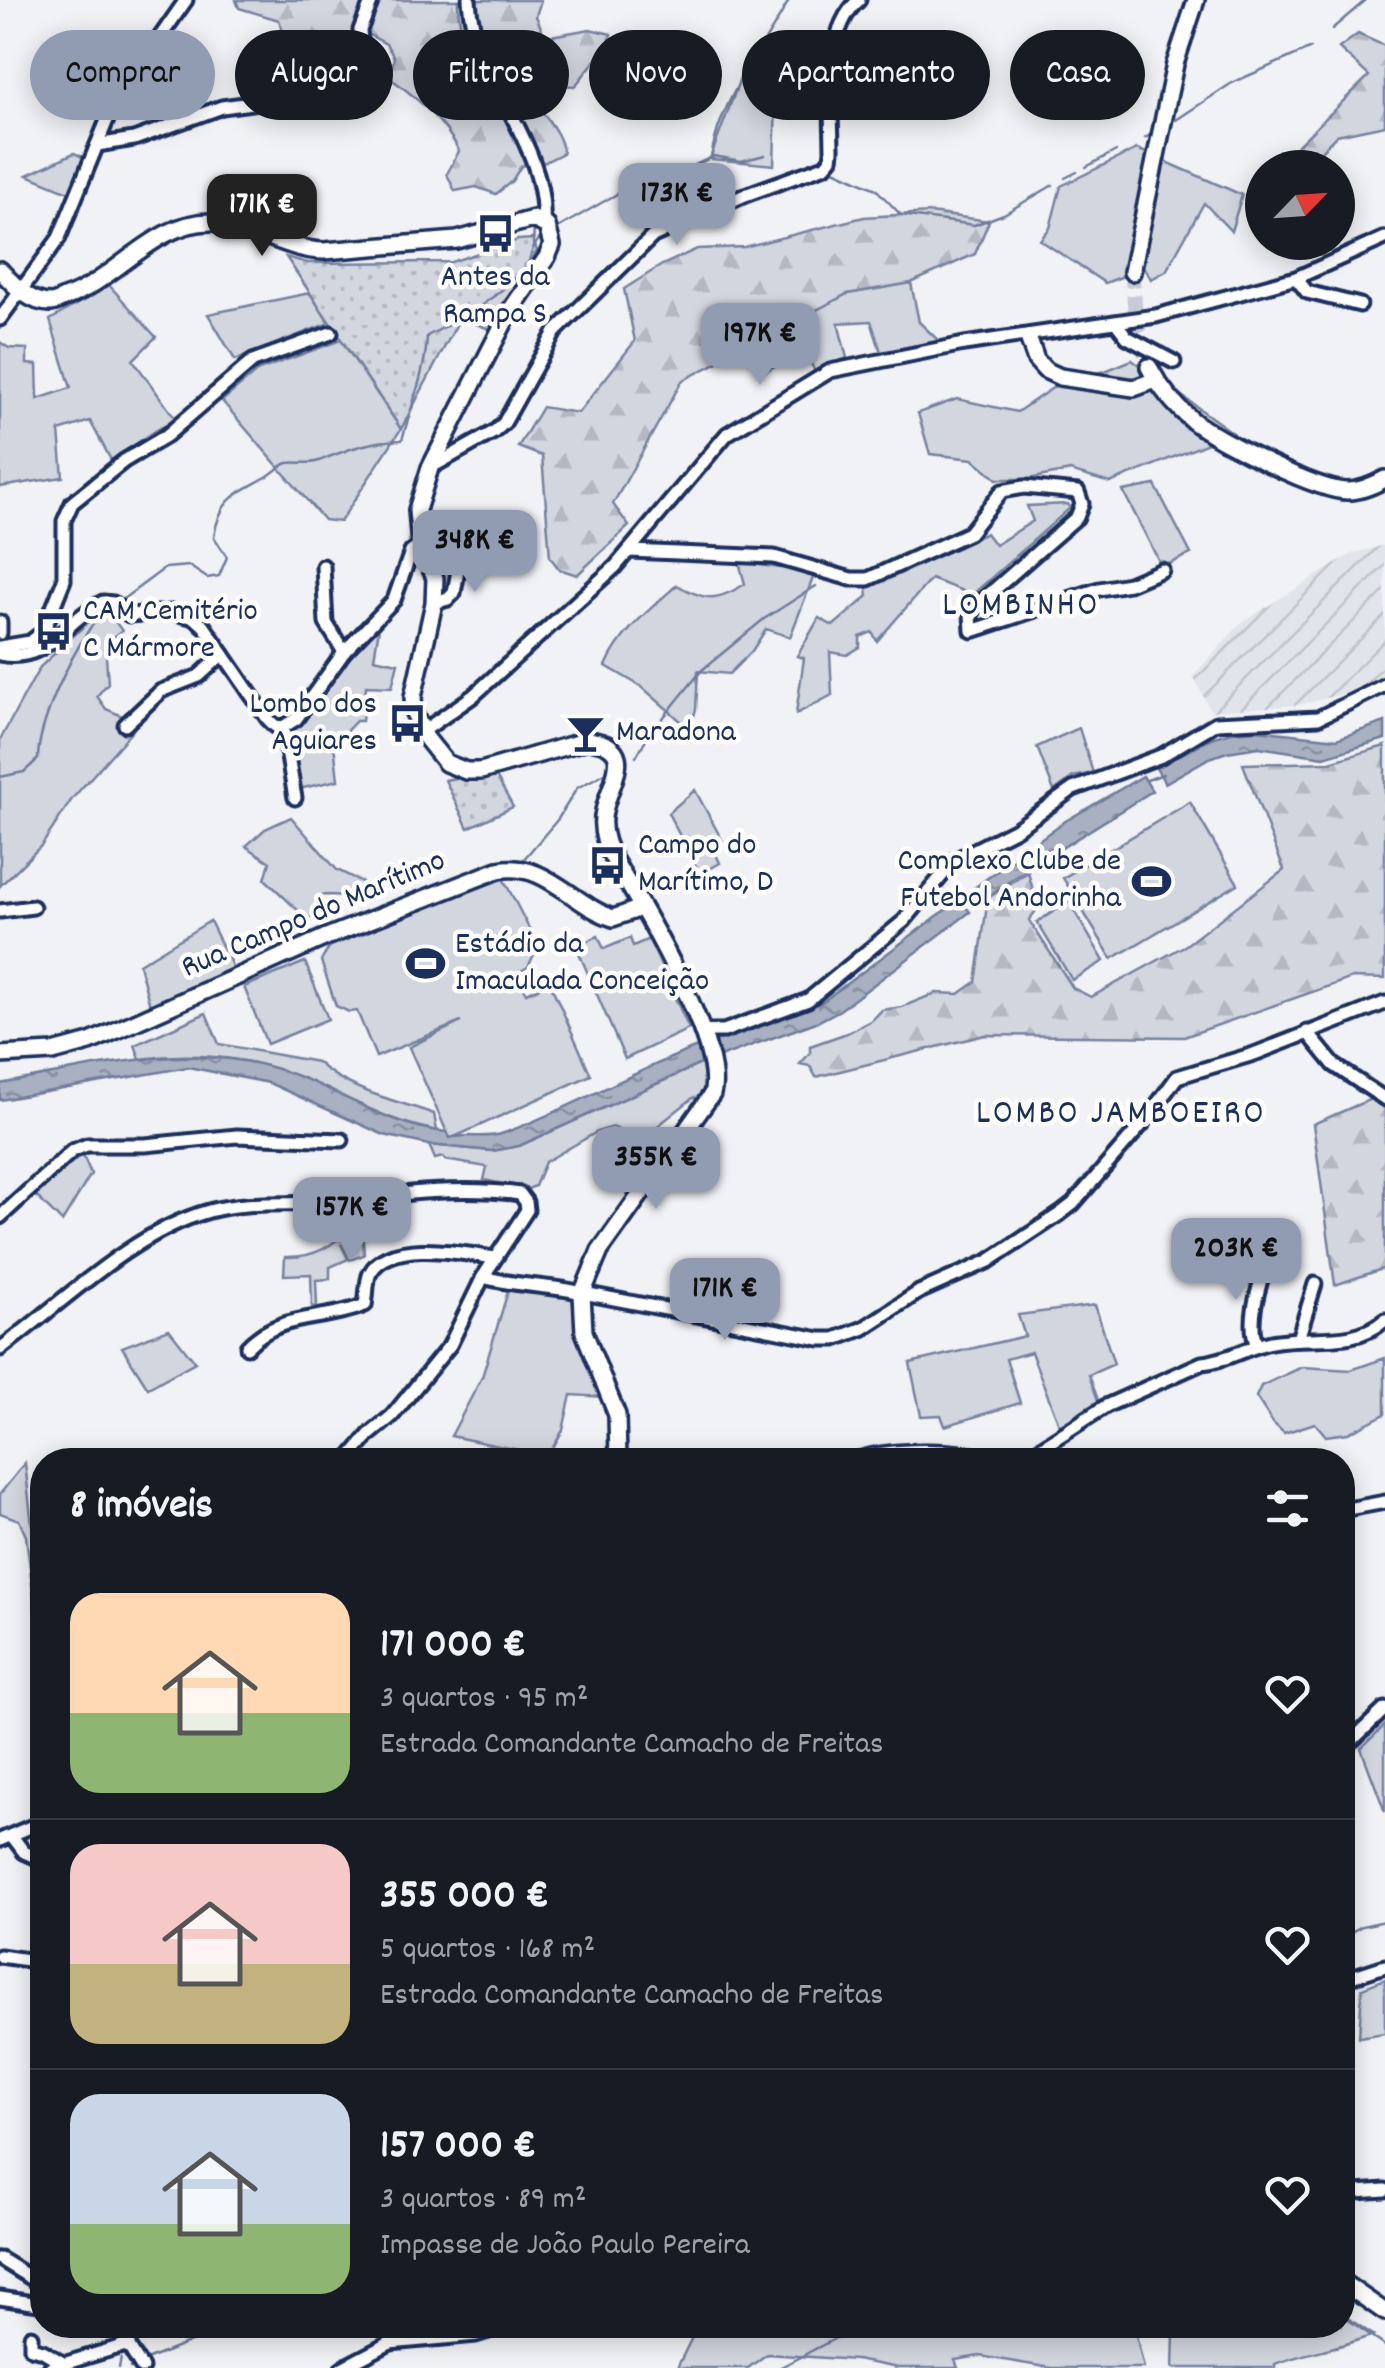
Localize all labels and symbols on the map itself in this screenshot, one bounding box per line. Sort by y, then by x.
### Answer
north arrow [1245,150,1355,260]
pin: 173K € [596,163,758,248]
pin: 171K € [181,174,343,259]
bus stop icon: Antes da Rampa S [474,213,516,255]
place label: Antes da Rampa S [441,256,550,339]
pin: 197K € [679,303,841,388]
pin: 348K € [394,510,556,595]
district label: LOMBINHO [942,582,1100,632]
place label: CAM Cemitério C Mármore [83,590,258,673]
bus stop icon: CAM Cemitério C Mármore [32,610,74,652]
place label: Lombo dos Aguiares [250,683,377,766]
bus stop icon: Lombo dos Aguiares [386,703,428,745]
place label: Maradona [616,711,737,757]
bar icon: Maradona [565,713,607,755]
place label: Campo do Marítimo, D [638,824,773,907]
street label: Rua Campo do Marítimo [175,840,453,992]
place label: Complexo Clube de Futebol Andorinha [898,840,1122,923]
bus stop icon: Campo do Marítimo, D [587,844,629,886]
sports icon: Complexo Clube de Futebol Andorinha [1130,860,1172,902]
place label: Estádio da Imaculada Conceição [455,923,709,1006]
sports icon: Estádio da Imaculada Conceição [404,943,446,985]
district label: LOMBO JAMBOEIRO [976,1090,1266,1140]
pin: 355K € [575,1127,737,1212]
pin: 157K € [271,1177,433,1262]
pin: 203K € [1155,1218,1317,1303]
pin: 171K € [644,1258,806,1343]

